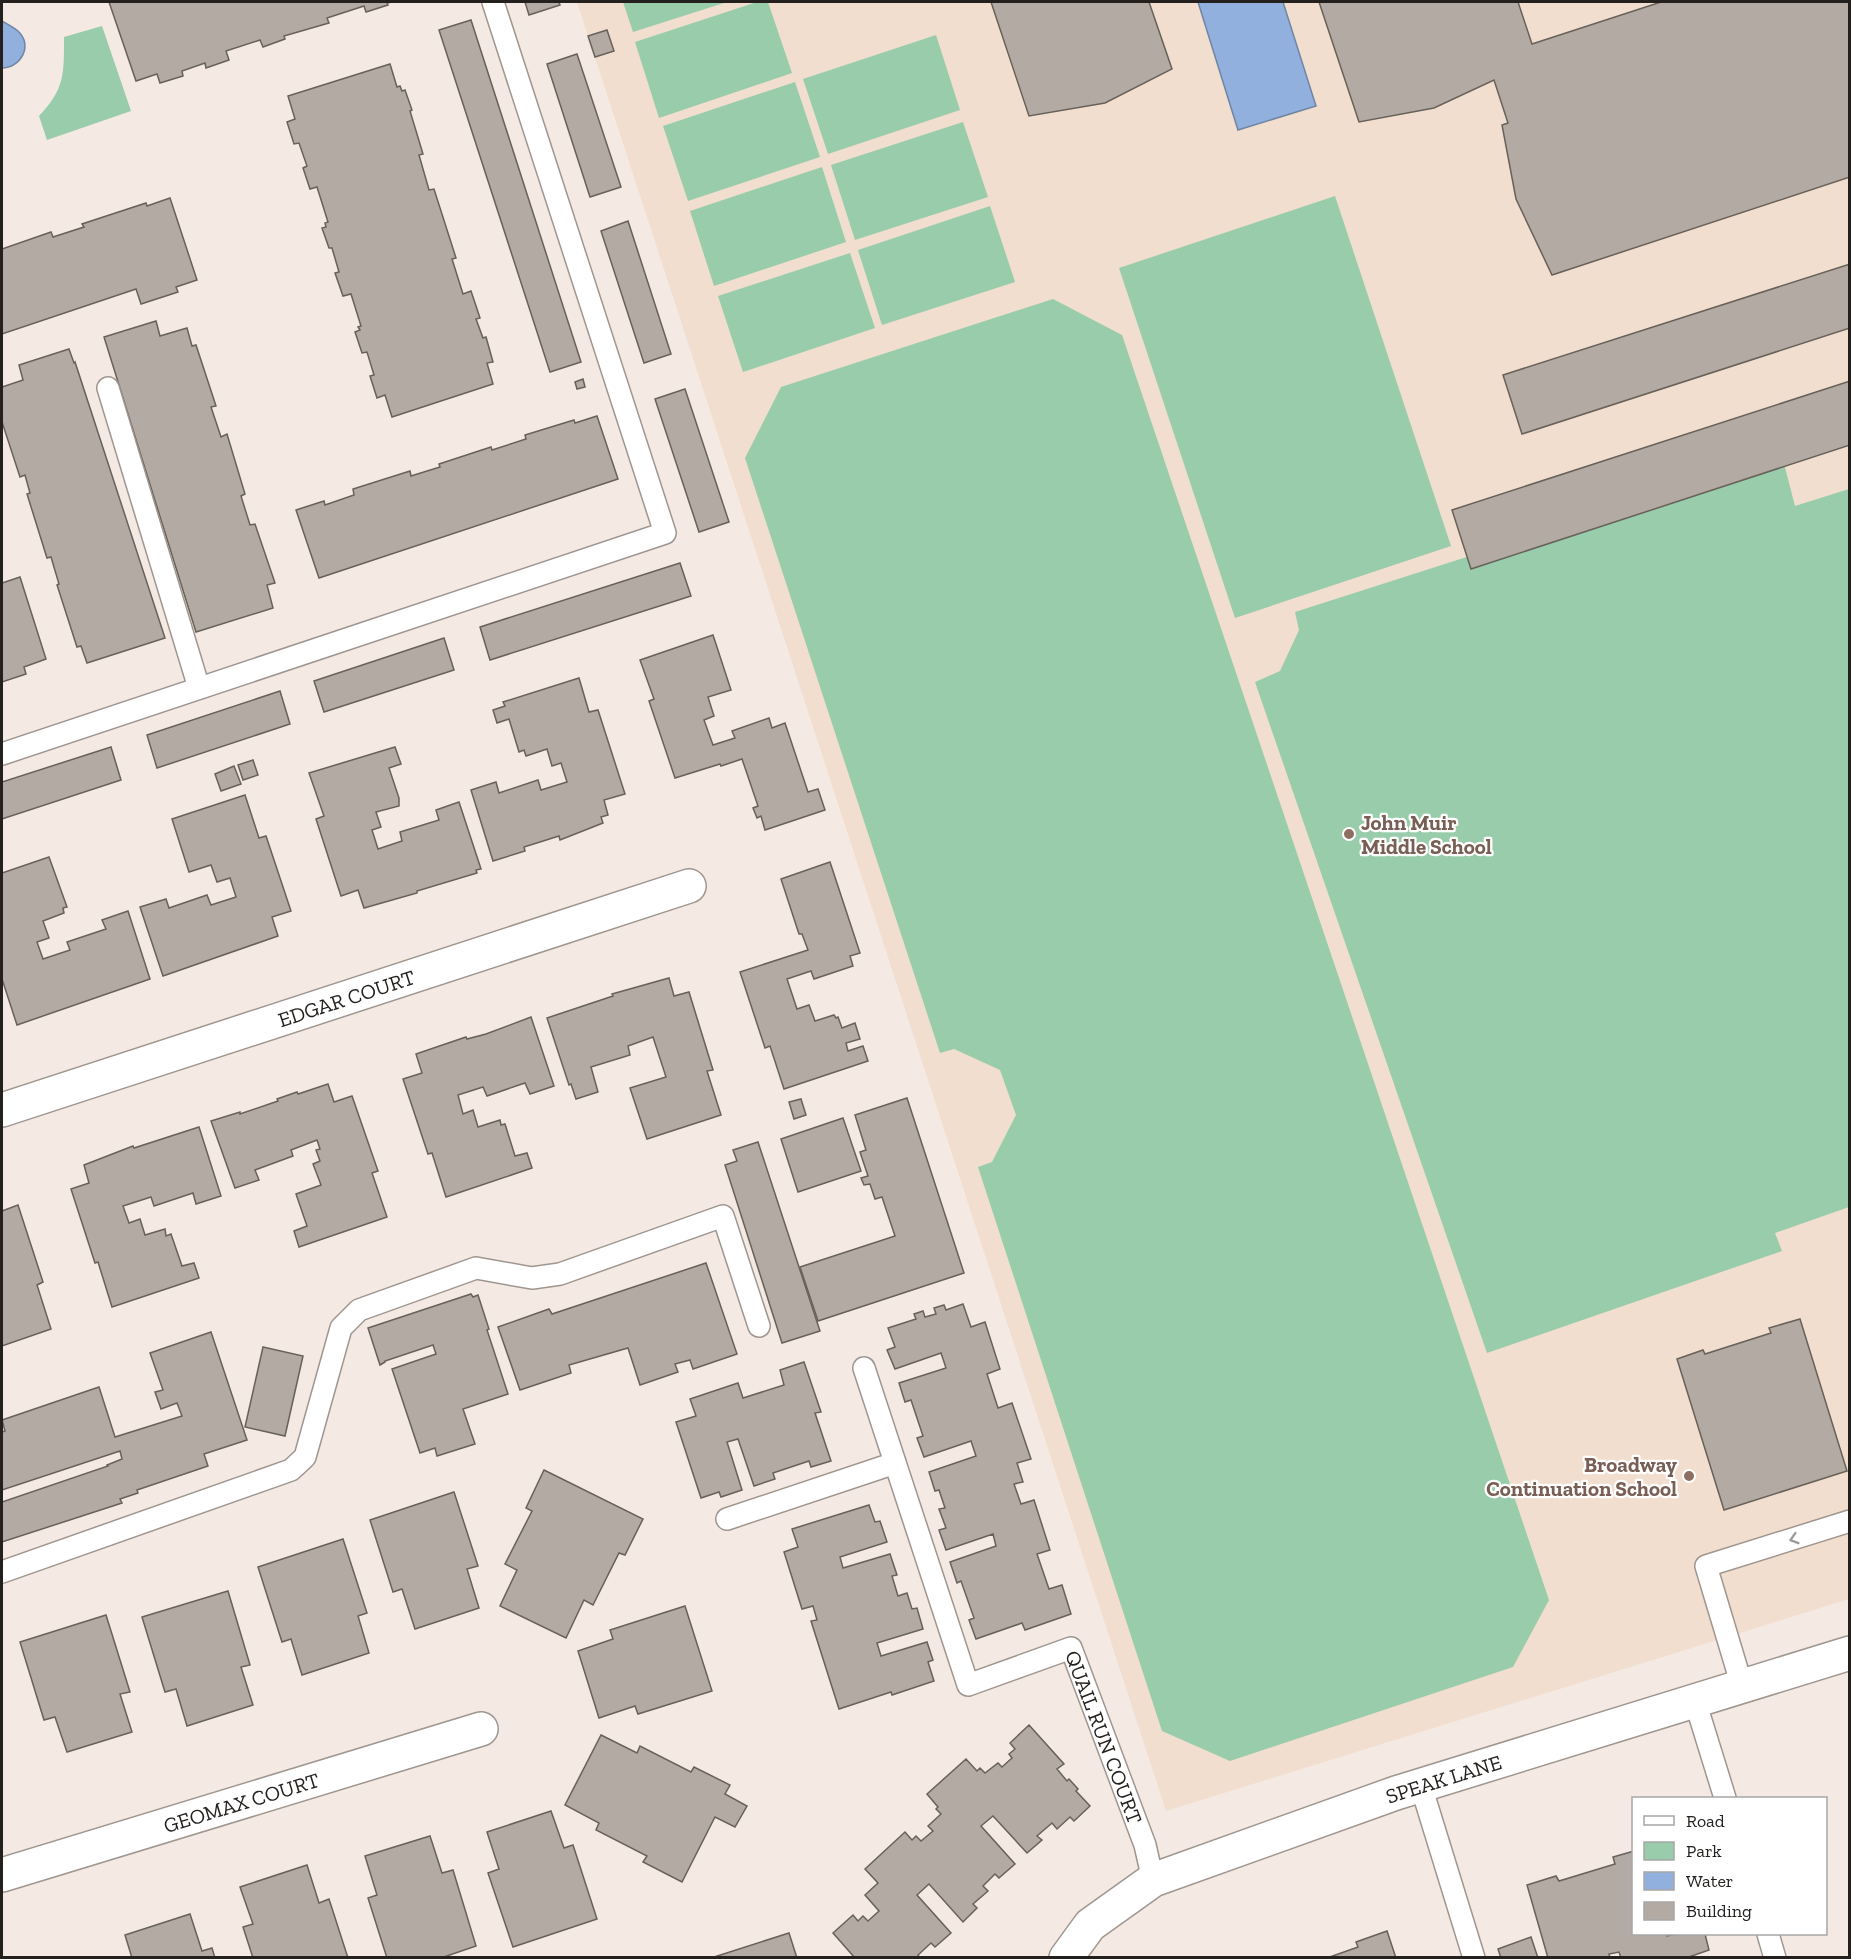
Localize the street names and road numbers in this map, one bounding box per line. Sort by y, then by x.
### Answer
street label: EDGAR COURT [275,964,418,1032]
street label: QUAIL RUN COURT [1060,1647,1148,1827]
street label: SPEAK LANE [1382,1749,1504,1808]
street label: GEOMAX COURT [160,1767,322,1838]

